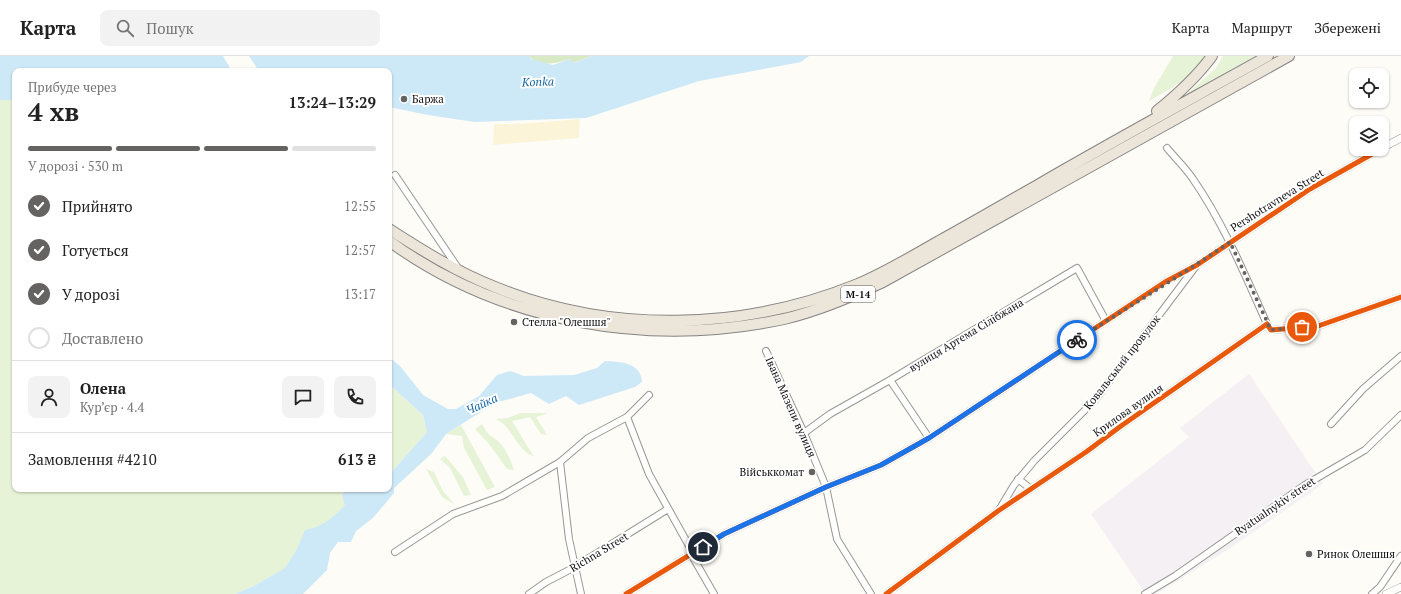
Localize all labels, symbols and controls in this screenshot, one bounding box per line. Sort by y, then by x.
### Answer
search box [100,10,380,46]
text: Карта [20,15,76,40]
icon: search [114,17,136,39]
text: Пошук [146,18,194,38]
text: Карта [1172,18,1210,37]
text: Маршрут [1232,18,1292,37]
text: Збережені [1314,18,1381,37]
map controls [1349,68,1389,156]
button: locate [1349,68,1389,108]
water label: Konka [521,73,554,90]
text: Прибуде через [28,78,117,96]
text: 13:24–13:29 [289,92,376,112]
place label: Баржа [412,92,444,106]
text: 4 хв [28,94,79,128]
marker: Баржа [399,94,409,104]
button: layers [1349,116,1389,156]
text: У дорозі · 530 m [28,157,123,175]
street label: Pershotravneva Street [1228,166,1326,234]
icon: check [28,195,50,217]
text: Прийнято [62,196,132,216]
text: 12:55 [344,197,376,215]
icon: check [28,239,50,261]
text: Готується [62,240,129,260]
text: 12:57 [344,241,376,259]
icon: check [28,283,50,305]
text: У дорозі [62,284,120,304]
text: 13:17 [344,285,376,303]
road number: М-14 [841,286,875,302]
street label: вулиця Артема Сілібжана [906,295,1026,375]
pin [1285,310,1319,344]
street label: Ковальський провулок [1081,312,1163,412]
place label: Стелла "Олешшя" [522,315,611,329]
icon: bag [1291,316,1313,338]
marker: Стелла "Олешшя" [509,317,519,327]
courier [1057,320,1097,360]
text: Доставлено [62,328,143,348]
icon: bike [1066,329,1088,351]
street label: Івана Мазепи вулиця [763,355,820,460]
button: person [28,376,70,418]
button: chat [282,376,324,418]
button: phone [334,376,376,418]
text: Олена [80,378,126,398]
street label: Крилова вулиця [1090,380,1166,439]
water label: Чайка [464,390,500,417]
text: Кур’єр · 4.4 [80,398,144,416]
text: Замовлення #4210 [28,449,157,469]
text: 613 ₴ [338,449,376,469]
place label: Військкомат [740,465,805,479]
marker: Військкомат [807,467,817,477]
street label: Ryatualnykiv street [1232,474,1318,538]
street label: Richna Street [567,529,631,575]
pin [686,530,720,564]
icon: home [692,536,714,558]
place label: Ринок Олешшя [1317,547,1395,561]
marker: Ринок Олешшя [1304,549,1314,559]

